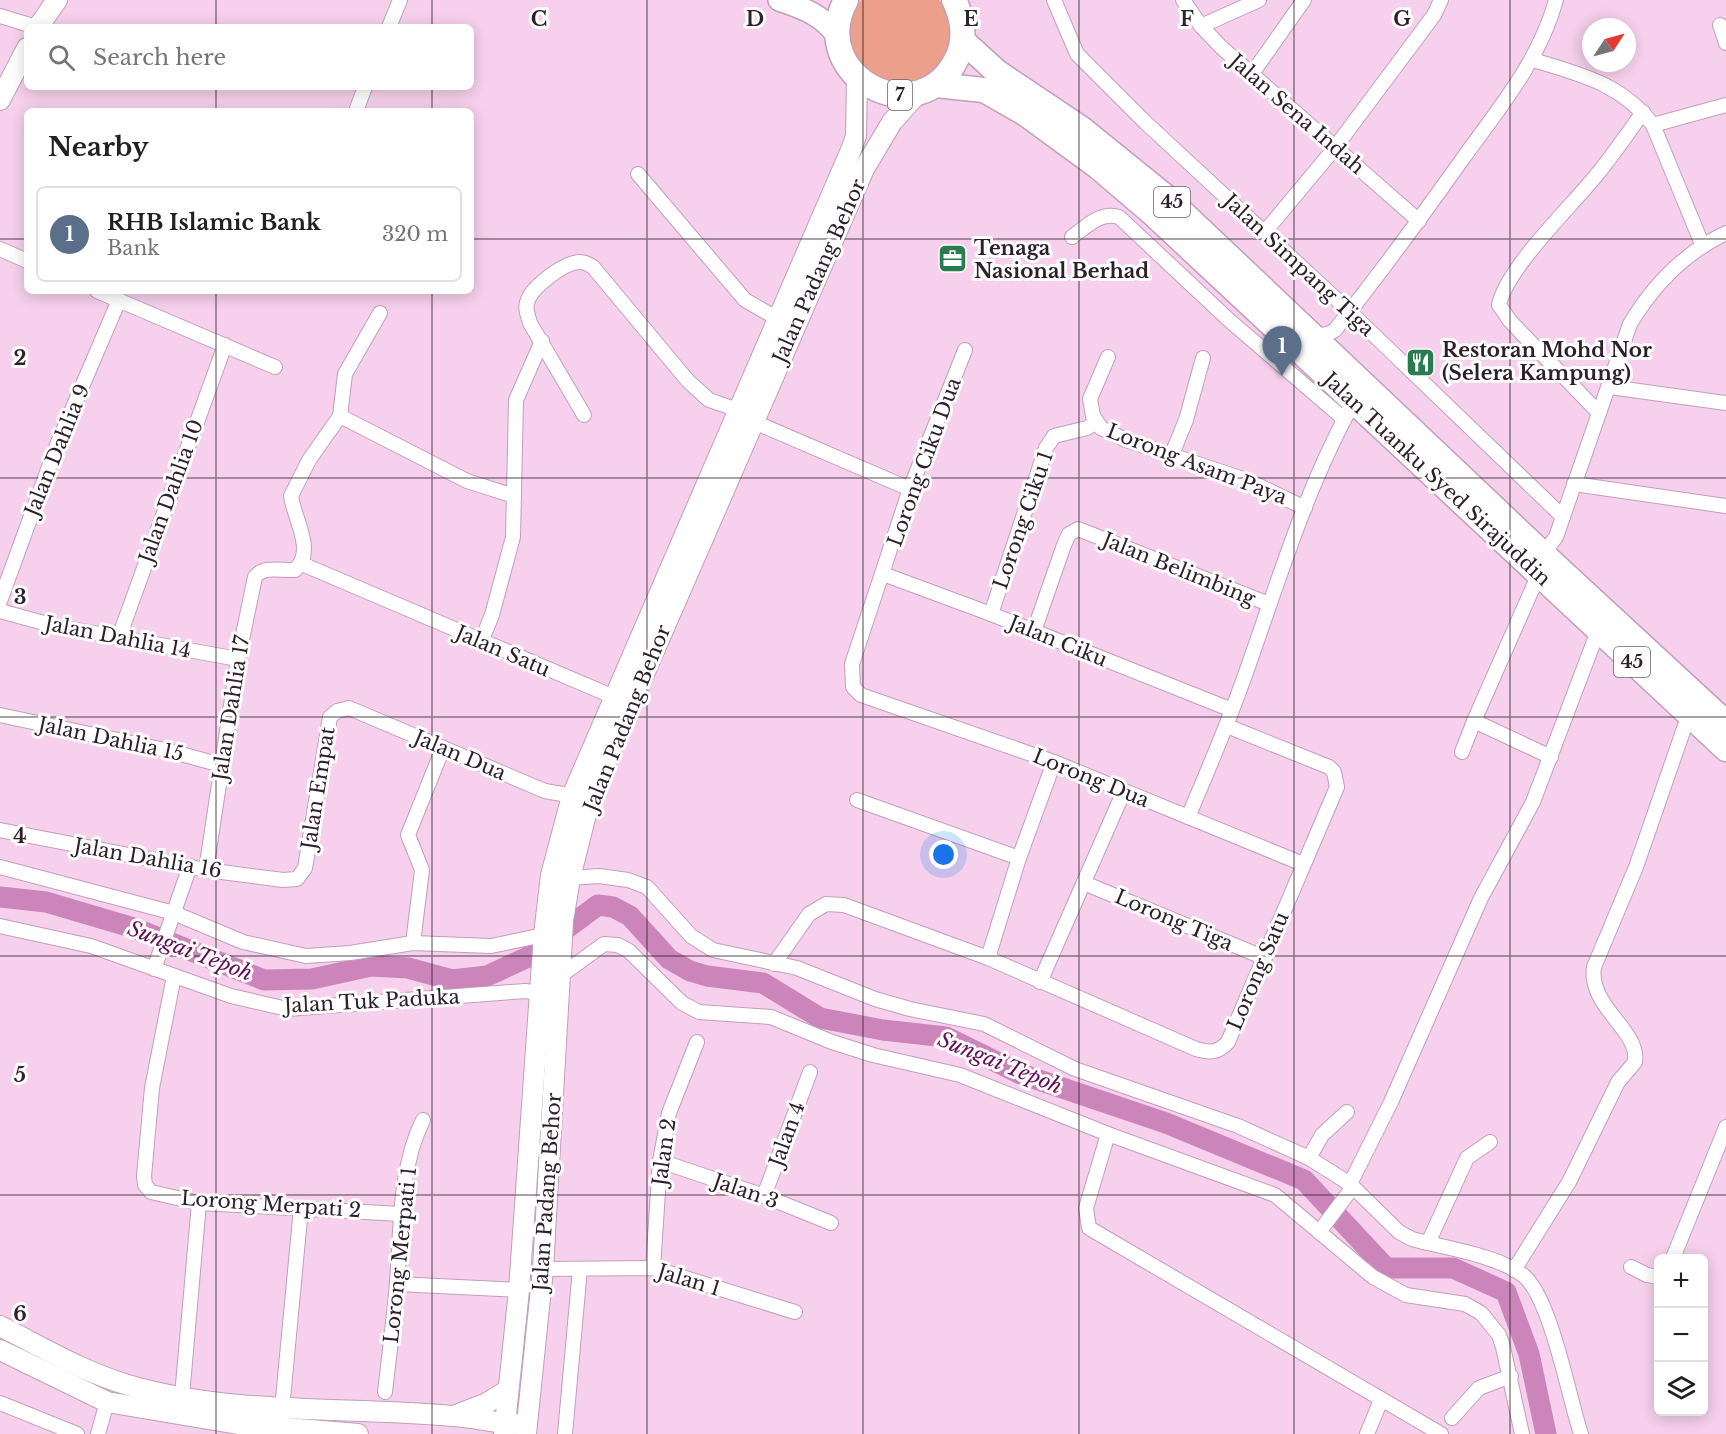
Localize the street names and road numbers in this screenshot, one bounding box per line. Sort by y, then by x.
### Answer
street label: Jalan Sena Indah [1223,47,1369,179]
road number: 7 [888,80,912,110]
street label: Jalan Padang Behor [766,175,871,370]
road number: 45 [1154,187,1190,217]
street label: Jalan Simpang Tiga [1216,187,1380,342]
street label: Jalan Tuanku Syed Sirajuddin [1316,365,1556,591]
street label: Lorong Ciku Dua [882,374,966,550]
street label: Jalan Dahlia 9 [18,380,94,522]
street label: Jalan Dahlia 10 [133,416,208,569]
street label: Lorong Asam Paya [1103,419,1291,510]
street label: Lorong Ciku 1 [988,448,1058,592]
street label: Jalan Belimbing [1096,526,1260,611]
street label: Jalan Ciku [1003,609,1111,672]
street label: Jalan Dahlia 14 [40,610,193,663]
street label: Jalan Satu [449,619,554,682]
street label: Jalan Padang Behor [577,621,676,818]
street label: Jalan Dahlia 17 [207,633,254,785]
road number: 45 [1614,647,1650,677]
street label: Jalan Dahlia 15 [33,711,186,766]
street label: Jalan Dua [408,724,510,785]
street label: Jalan Empat [296,725,340,854]
street label: Lorong Dua [1029,744,1154,813]
street label: Jalan Dahlia 16 [69,833,224,883]
street label: Lorong Tiga [1111,884,1238,956]
street label: Lorong Satu [1222,908,1294,1034]
street label: Jalan Tuk Paduka [281,984,461,1018]
street label: Jalan Padang Behor [528,1091,566,1295]
street label: Jalan 4 [763,1098,810,1172]
street label: Jalan 2 [647,1117,681,1190]
street label: Lorong Merpati 1 [379,1166,421,1344]
street label: Jalan 3 [707,1168,782,1213]
street label: Lorong Merpati 2 [180,1186,362,1222]
street label: Jalan 1 [652,1258,723,1301]

